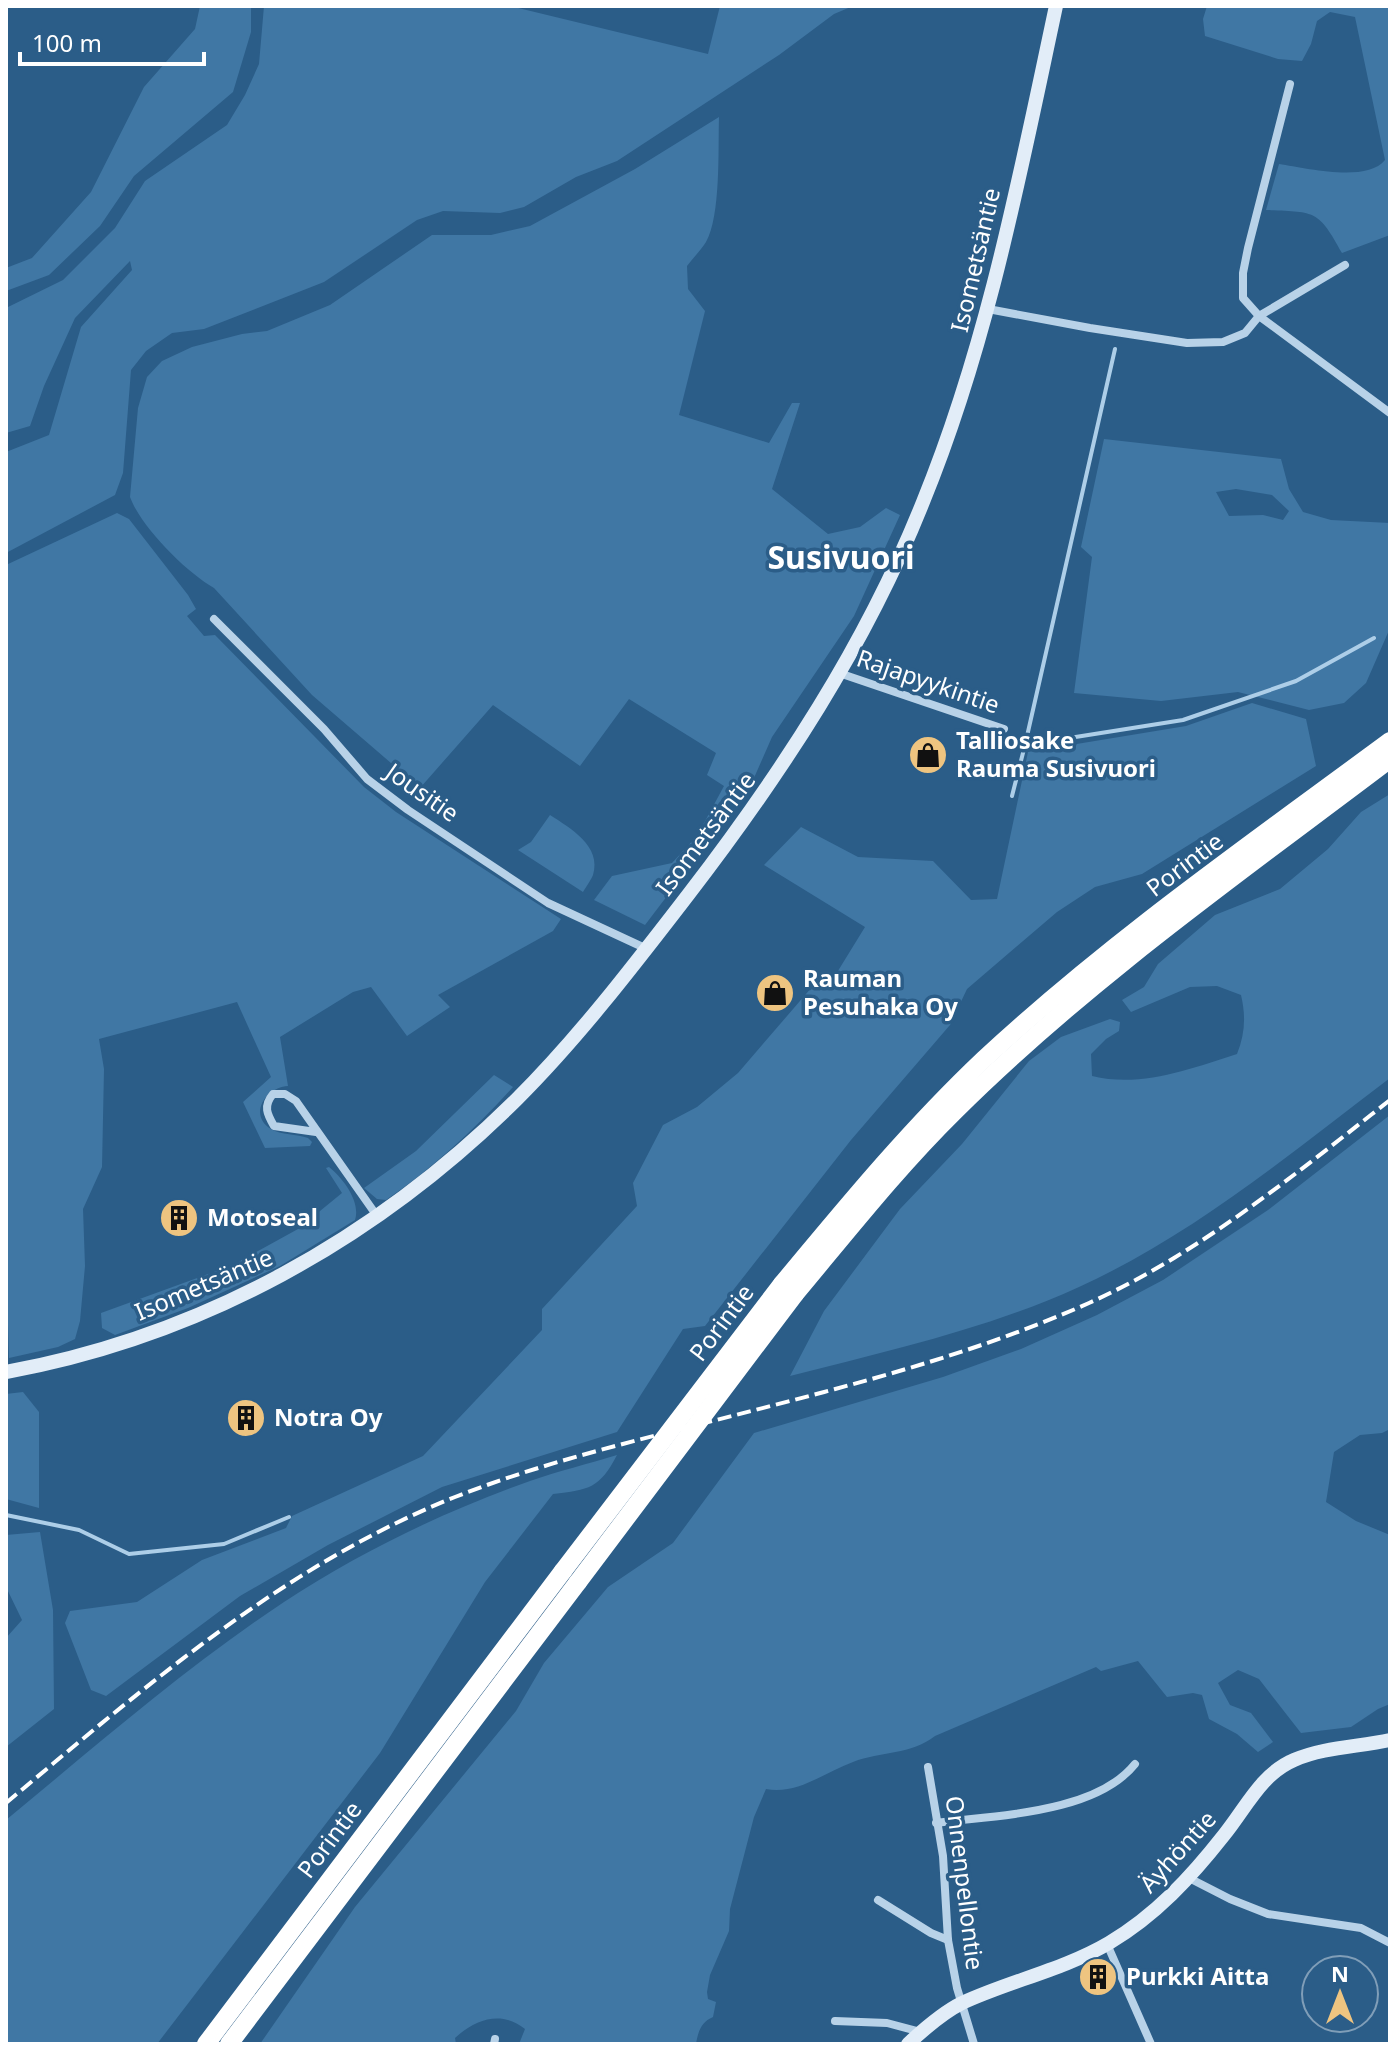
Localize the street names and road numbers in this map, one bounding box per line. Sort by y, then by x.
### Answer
street label: Isometsäntie [942,184,1007,335]
street label: Rajapyykintie [853,641,1004,720]
street label: Jousitie [378,754,466,829]
street label: Isometsäntie [647,764,762,902]
street label: Porintie [1139,824,1229,904]
street label: Isometsäntie [129,1240,278,1328]
street label: Porintie [681,1277,761,1367]
street label: Porintie [289,1794,369,1884]
street label: Onnenpellontie [938,1794,993,1972]
street label: Äyhöntie [1131,1803,1223,1899]

